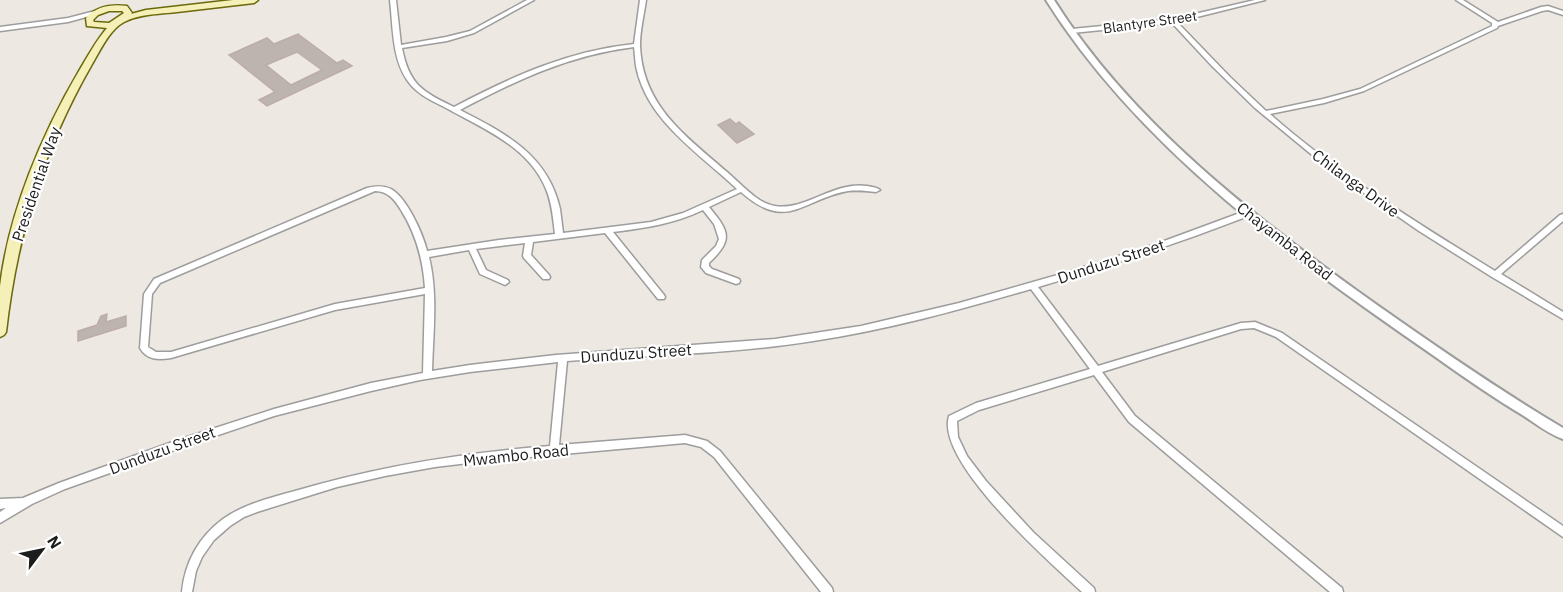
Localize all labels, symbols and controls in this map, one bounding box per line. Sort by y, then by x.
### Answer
street label: Blantyre Street [1102,6,1198,38]
street label: Presidential Way [7,124,65,244]
street label: Chilanga Drive [1309,145,1404,221]
street label: Chayamba Road [1233,197,1337,285]
street label: Dunduzu Street [1055,234,1167,288]
street label: Dunduzu Street [580,339,692,367]
street label: Dunduzu Street [106,422,218,478]
street label: Mwambo Road [462,439,570,471]
north arrow [12,520,72,580]
text: N [43,532,66,552]

